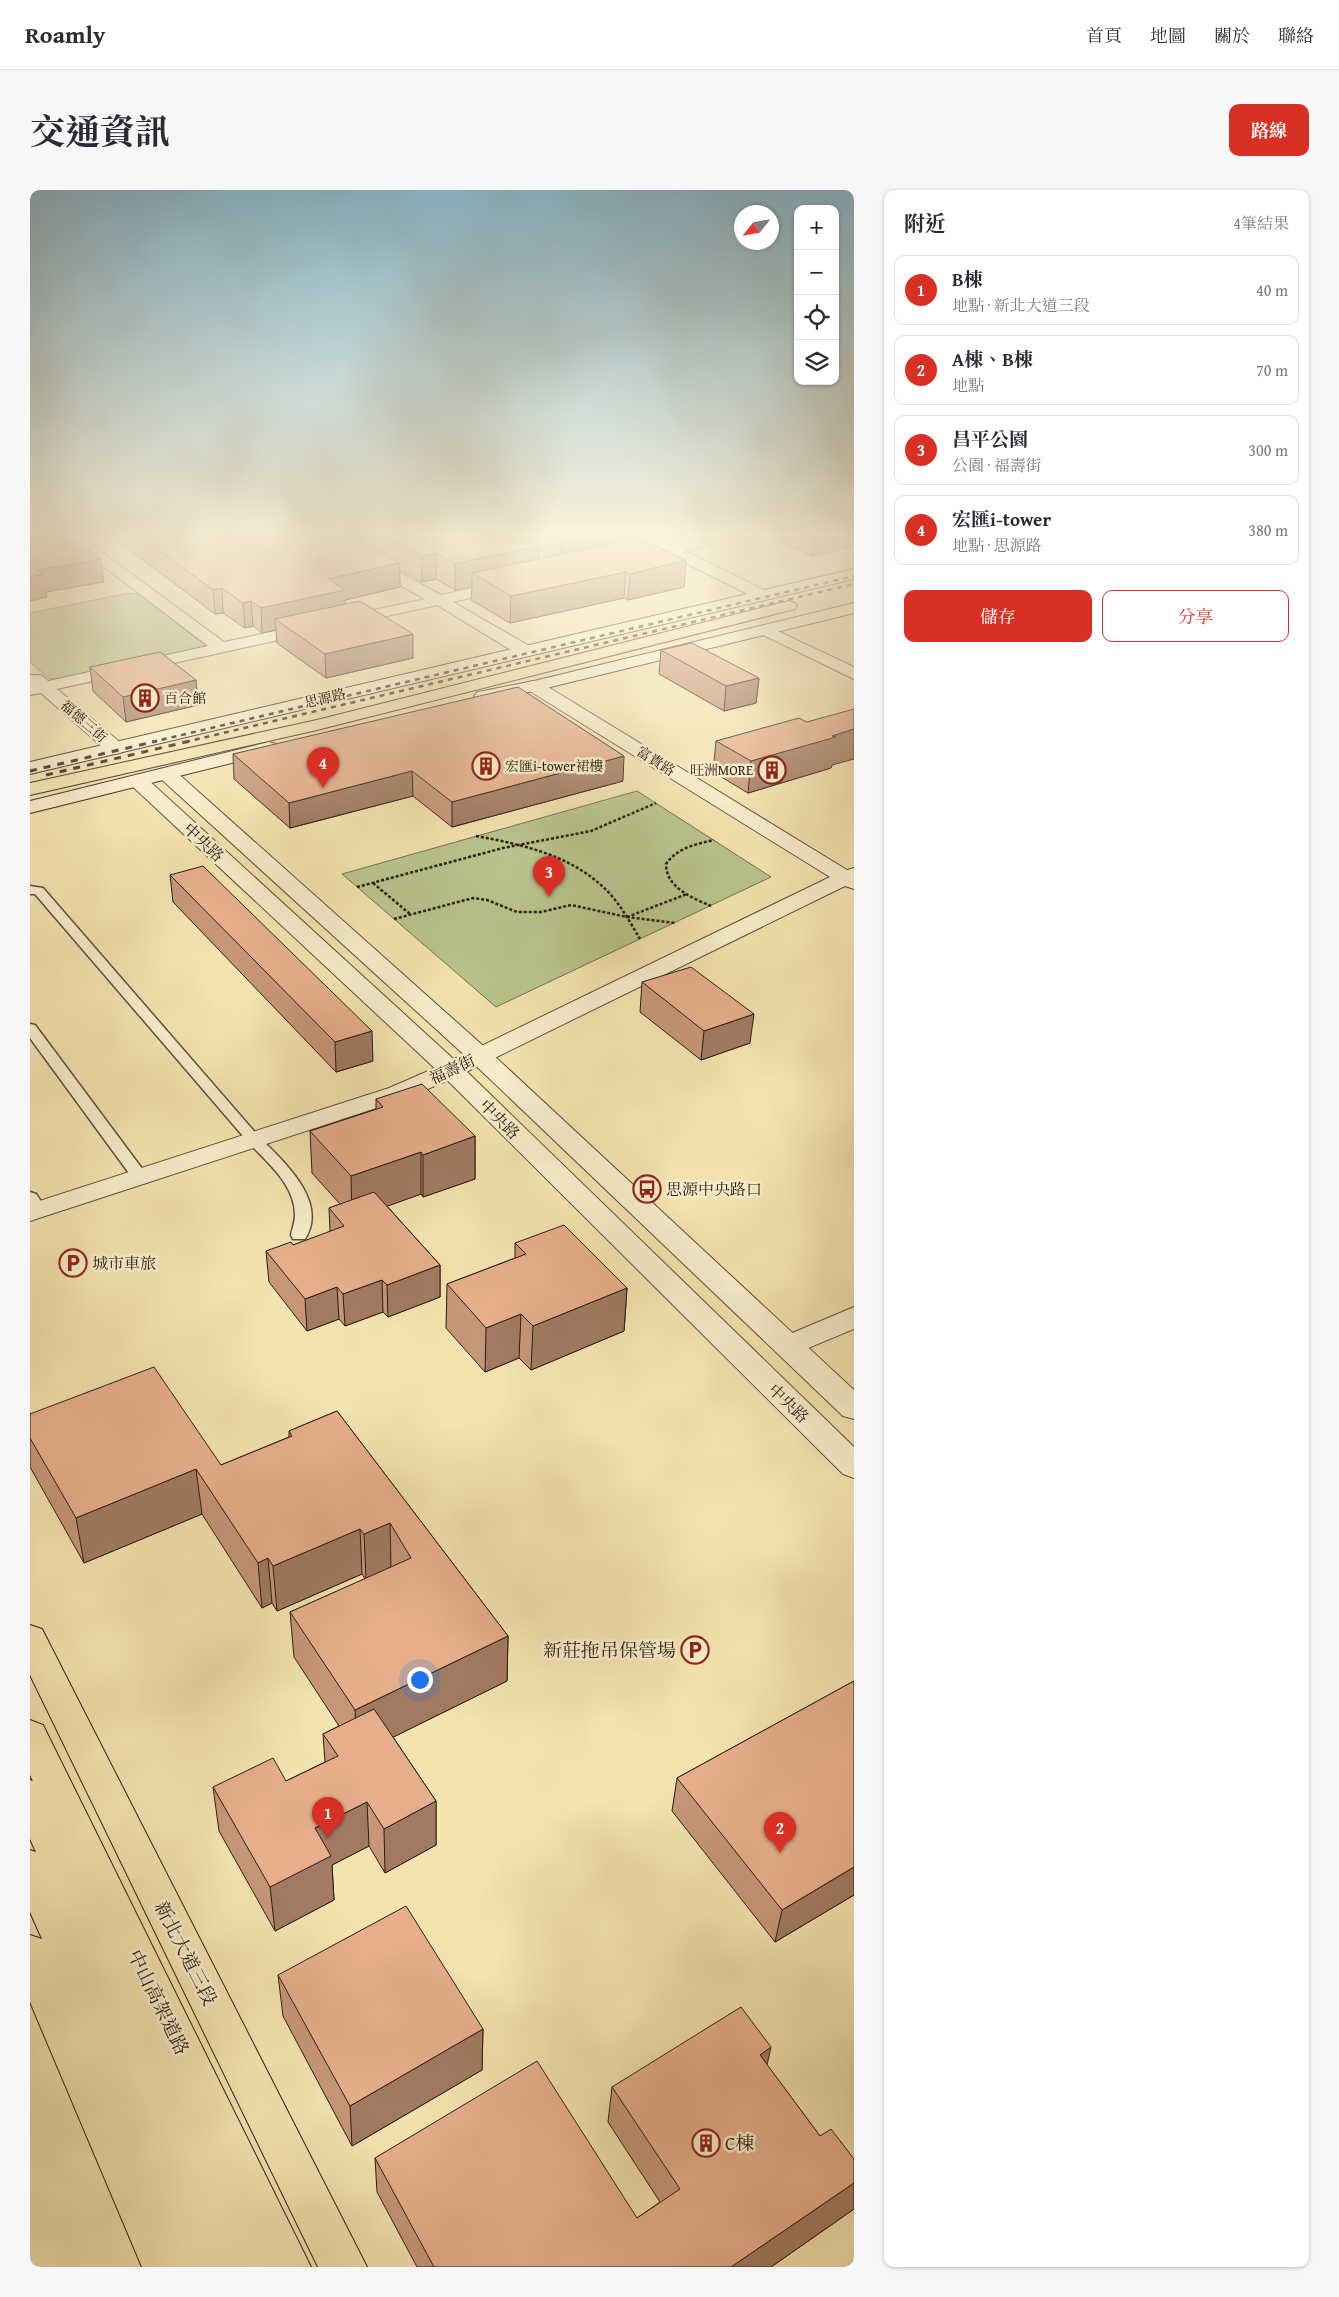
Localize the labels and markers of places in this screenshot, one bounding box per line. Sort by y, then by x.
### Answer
building icon: 百合館 [130,683,160,713]
place label: 百合館 [164,688,206,708]
pin: 4 [307,747,339,788]
building icon: 宏匯i-tower裙樓 [471,751,501,781]
building icon: 旺洲MORE [757,755,787,785]
place label: 宏匯i-tower裙樓 [505,756,604,776]
place label: 旺洲MORE [690,760,753,780]
pin: 3 [533,856,565,897]
bus stop icon: 思源中央路口 [632,1174,662,1204]
place label: 思源中央路口 [666,1177,762,1201]
parking icon: 城市車旅 [58,1248,88,1278]
place label: 城市車旅 [92,1251,156,1275]
parking icon: 新莊拖吊保管場 [680,1635,710,1665]
place label: 新莊拖吊保管場 [543,1636,676,1664]
pin: 1 [312,1797,344,1838]
pin: 2 [764,1812,796,1853]
building icon: C棟 [691,2128,721,2158]
place label: C棟 [725,2129,754,2157]

